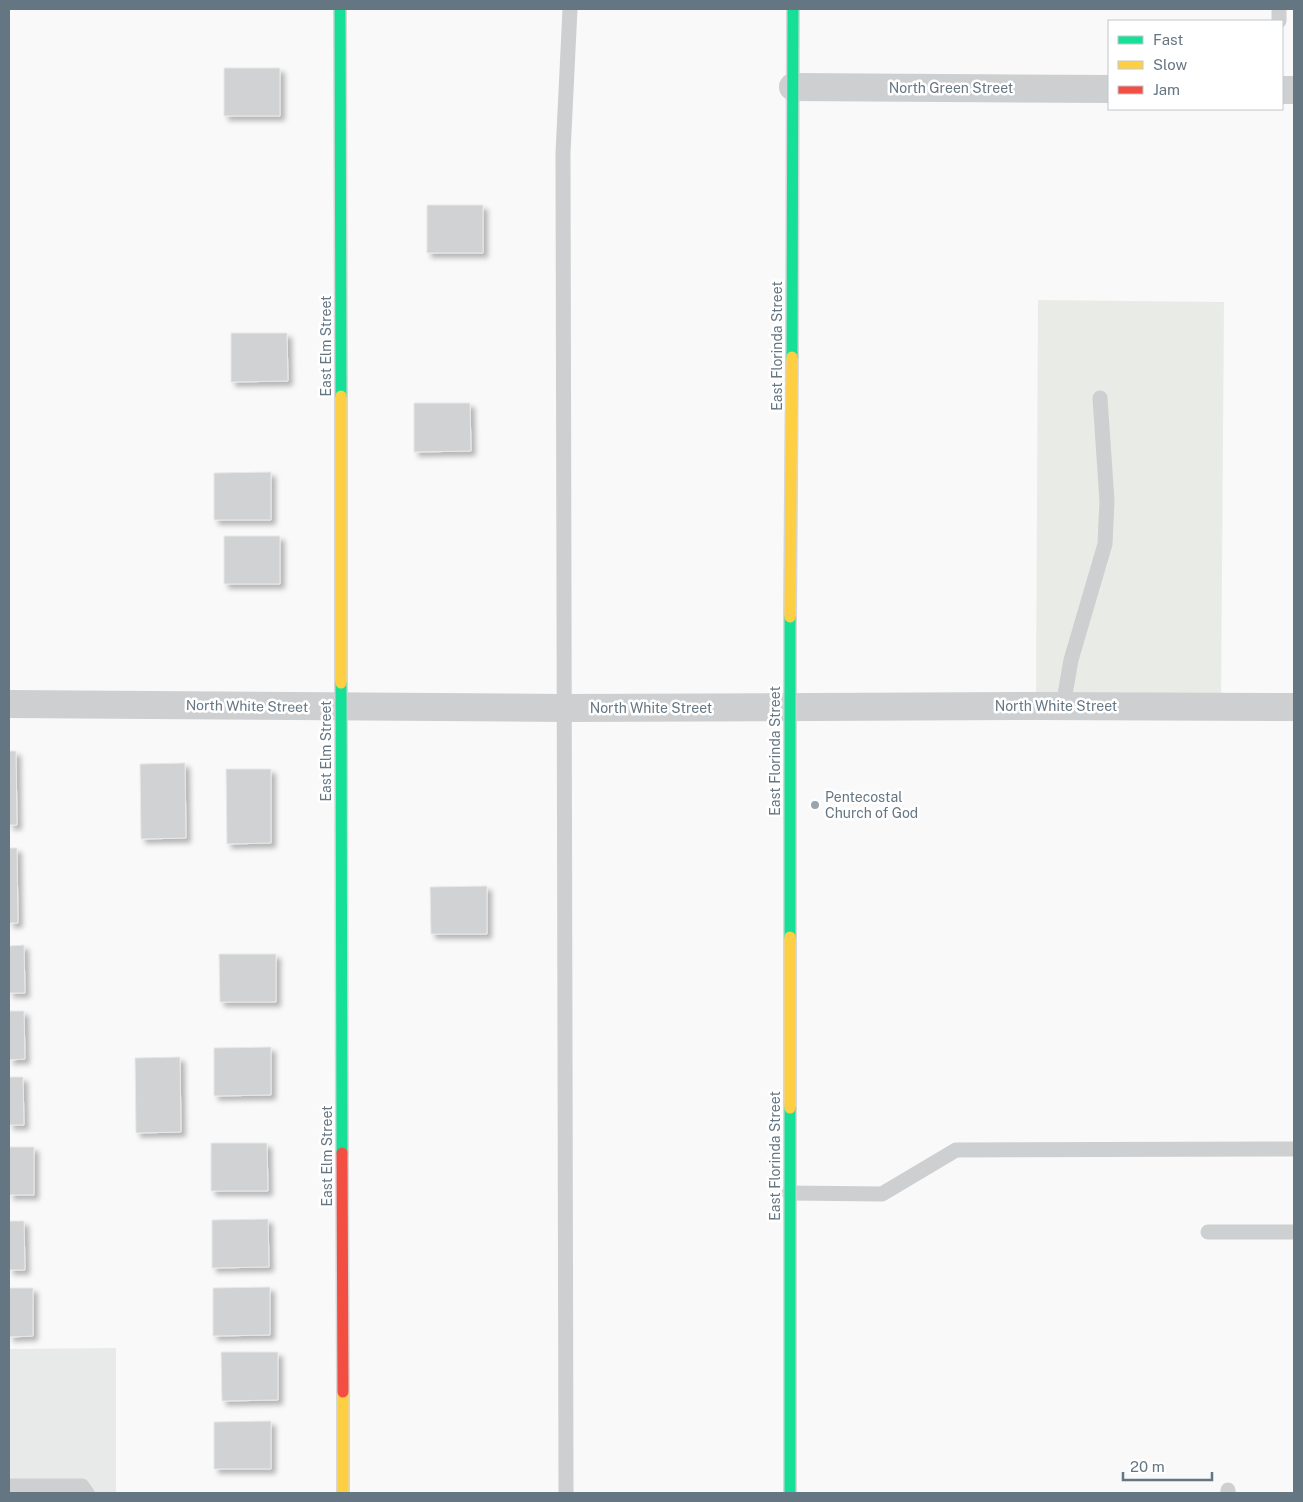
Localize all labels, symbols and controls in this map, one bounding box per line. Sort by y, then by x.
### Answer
legend [1108,20,1283,110]
text: Fast [1153,31,1183,48]
text: Slow [1153,56,1188,73]
street label: North Green Street [889,80,1013,96]
text: Jam [1153,81,1180,98]
street label: East Florinda Street [769,281,785,411]
street label: East Elm Street [318,295,334,397]
street label: East Florinda Street [767,686,783,816]
street label: North White Street [186,697,308,715]
street label: North White Street [995,698,1117,714]
street label: East Elm Street [318,700,334,802]
street label: North White Street [590,700,712,716]
place label: Pentecostal Church of God [825,789,918,821]
marker: Pentecostal Church of God [809,799,821,811]
street label: East Florinda Street [767,1091,783,1221]
street label: East Elm Street [319,1105,335,1207]
scale bar [1123,1450,1212,1482]
text: 20 m [1130,1458,1165,1475]

